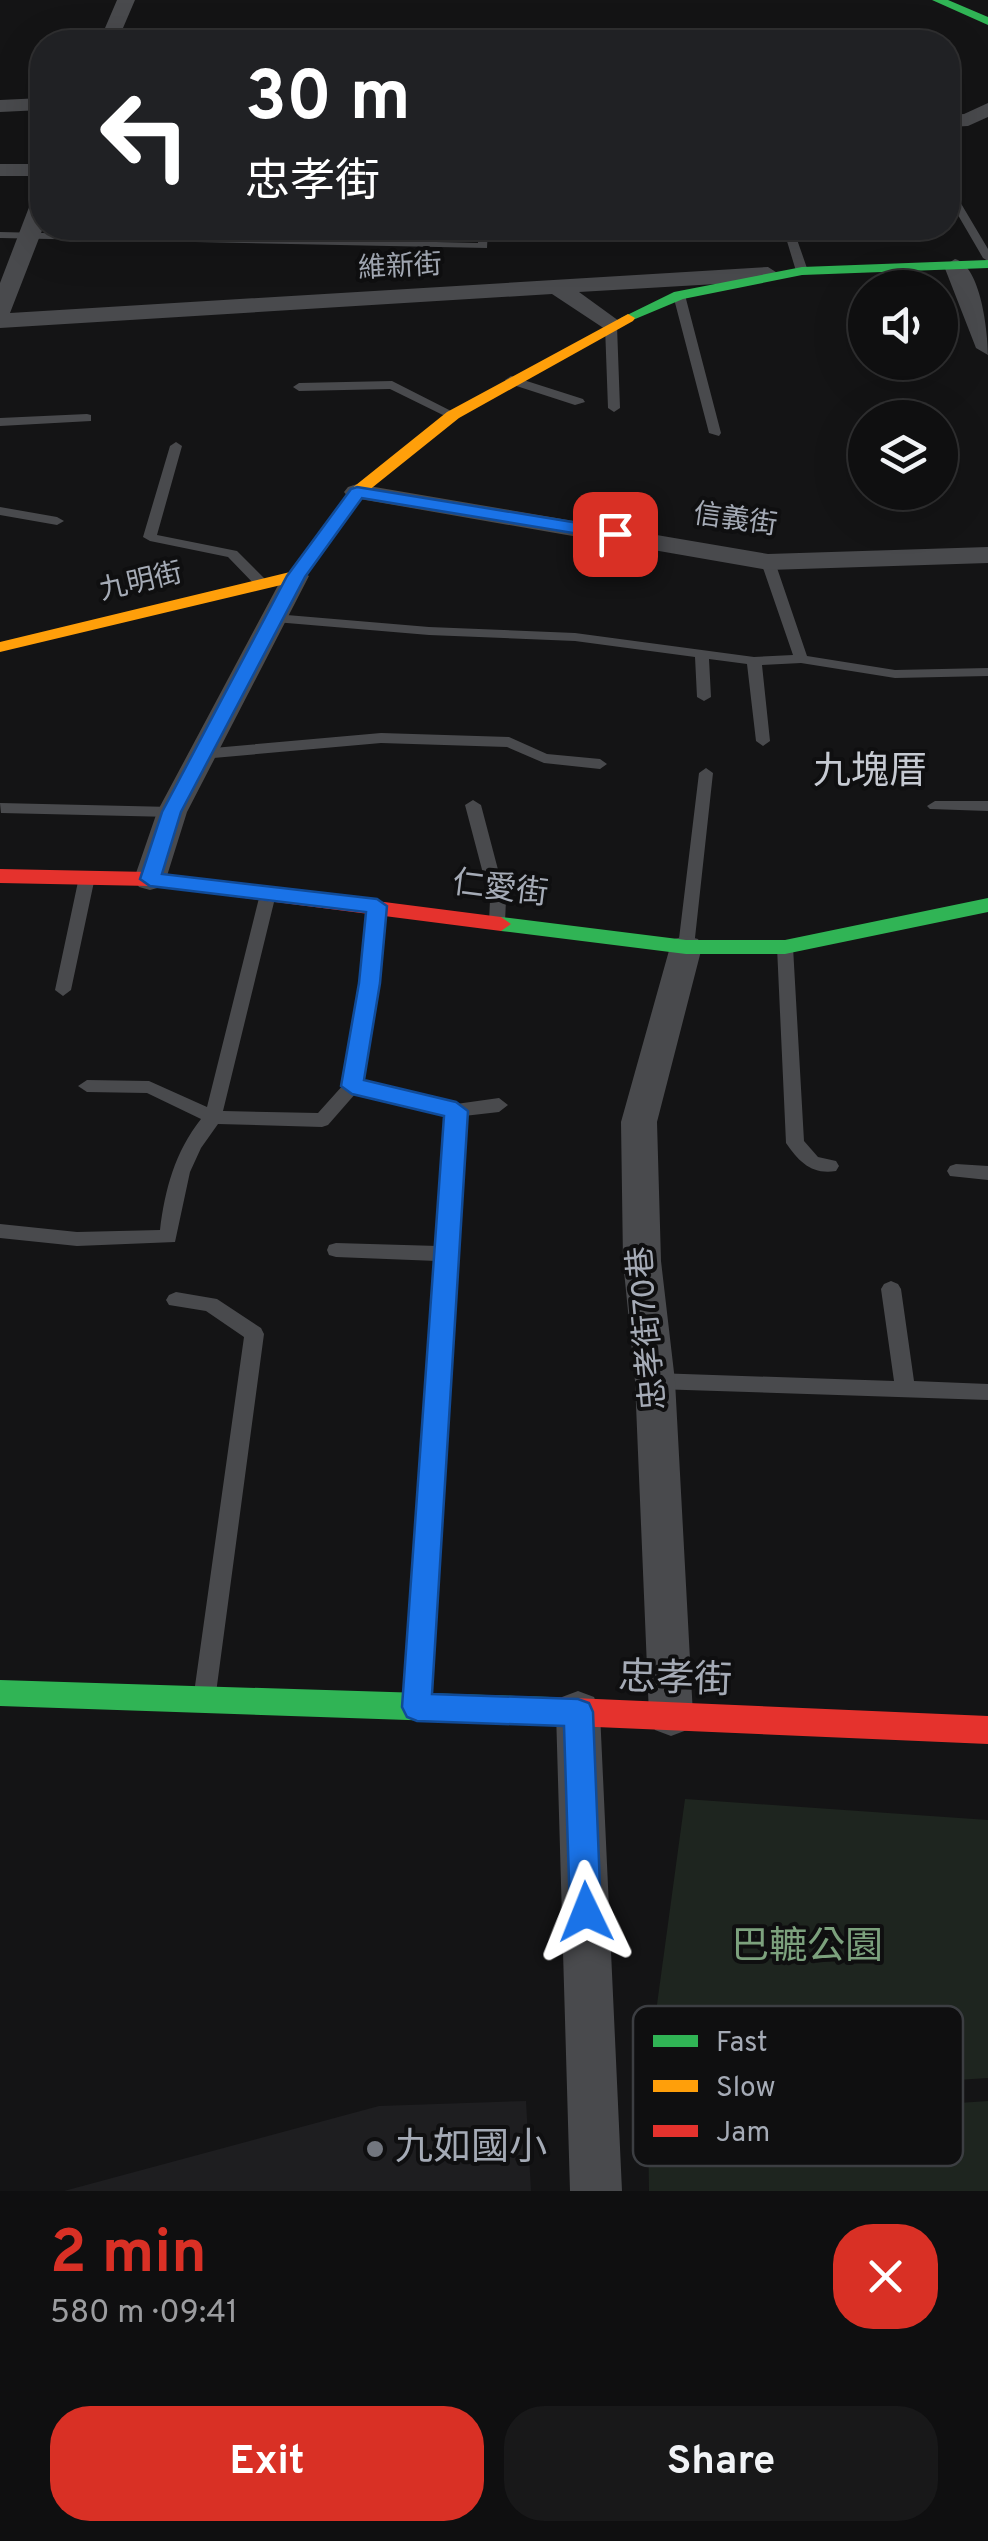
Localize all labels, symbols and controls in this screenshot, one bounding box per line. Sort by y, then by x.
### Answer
text: 30 m [245,56,411,145]
icon: left [80,70,210,200]
text: 忠孝街 [245,155,380,212]
street label: 維新街 [357,248,443,288]
map controls [848,270,958,510]
button: sound [848,270,958,380]
button: layers [848,400,958,510]
pin [573,492,658,577]
street label: 信義街 [691,497,779,545]
icon: arrive [588,507,643,562]
street label: 九明街 [96,556,186,610]
district label: 九塊厝 [813,749,927,798]
street label: 仁愛街 [450,864,550,916]
street label: 忠孝街70巷 [622,1244,676,1412]
street label: 忠孝街 [617,1655,733,1707]
position arrow [534,1860,638,1964]
park label: 巴轆公園 [731,1924,883,1973]
legend [633,2006,963,2166]
text: Fast [716,2026,768,2062]
text: Slow [716,2071,775,2107]
text: Jam [716,2116,770,2152]
place label: 九如國小 [395,2125,547,2174]
marker: 九如國小 [364,2138,386,2160]
text: 2 min [50,2218,207,2294]
button: close [833,2224,938,2329]
text: 580 m · 09:41 [50,2294,238,2334]
button: Exit [50,2406,484,2521]
button: Share [504,2406,938,2521]

